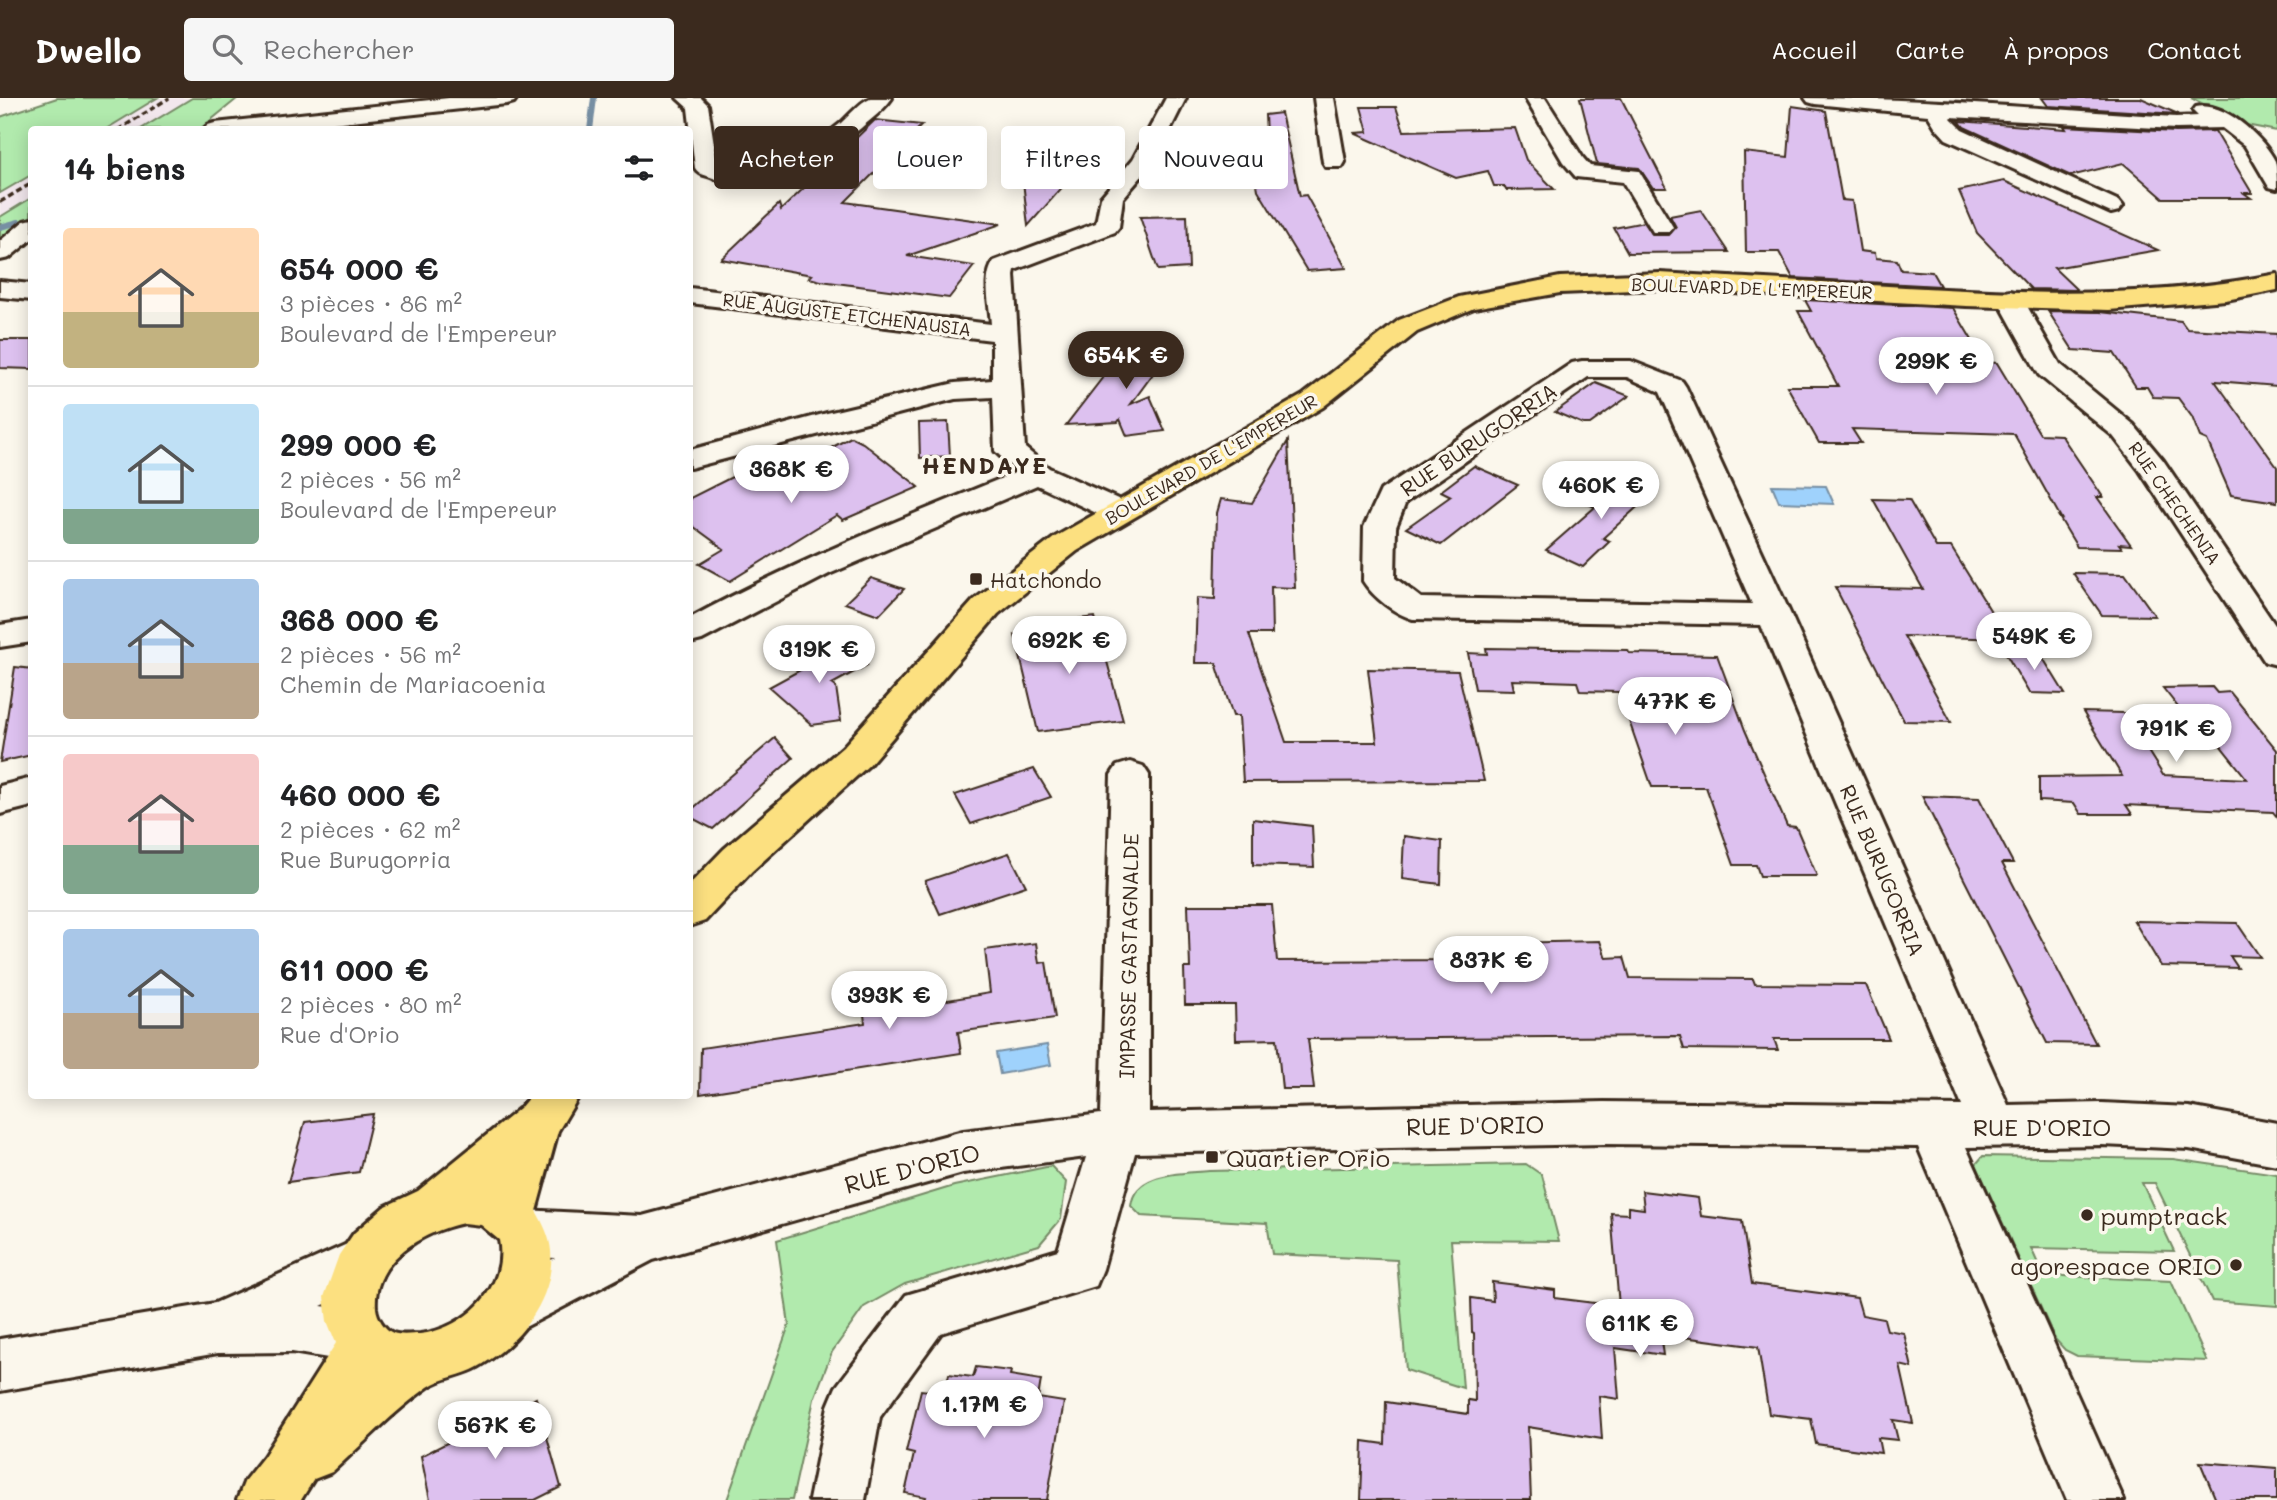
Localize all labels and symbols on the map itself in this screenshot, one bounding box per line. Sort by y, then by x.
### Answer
street label: BOULEVARD DE L'EMPEREUR [1631,272,1873,304]
street label: RUE AUGUSTE ETCHENAUSIA [721,287,973,341]
pin: 654K € [1069,331,1183,391]
pin: 299K € [1879,338,1993,397]
street label: RUE BURUGORRIA [1394,376,1562,502]
street label: BOULEVARD DE L'EMPEREUR [1100,388,1322,530]
street label: RUE CHECHENIA [2124,437,2226,569]
pin: 368K € [734,446,848,505]
district label: HENDAYE [922,450,1049,480]
pin: 460K € [1544,462,1658,521]
place label: Hatchondo [990,566,1101,593]
marker: Hatchondo [968,571,984,587]
pin: 549K € [1977,612,2091,672]
pin: 692K € [1012,616,1126,676]
pin: 319K € [762,626,876,685]
pin: 477K € [1618,678,1732,737]
pin: 791K € [2119,704,2233,764]
street label: RUE BURUGORRIA [1835,780,1931,960]
street label: IMPASSE GASTAGNALDE [1112,833,1144,1079]
pin: 837K € [1434,936,1548,996]
pin: 393K € [832,972,946,1031]
street label: RUE D'ORIO [1405,1108,1545,1142]
street label: RUE D'ORIO [1973,1111,2111,1142]
street label: RUE D'ORIO [841,1136,983,1200]
place label: Quartier Orio [1226,1142,1390,1173]
marker: Quartier Orio [1204,1149,1220,1165]
place label: pumptrack [2101,1200,2227,1231]
marker: pumptrack [2079,1207,2095,1223]
place label: agorespace ORIO [2010,1250,2222,1281]
marker: agorespace ORIO [2228,1257,2244,1273]
pin: 611K € [1583,1300,1697,1359]
pin: 1.17M € [919,1380,1049,1440]
pin: 567K € [438,1402,552,1461]

